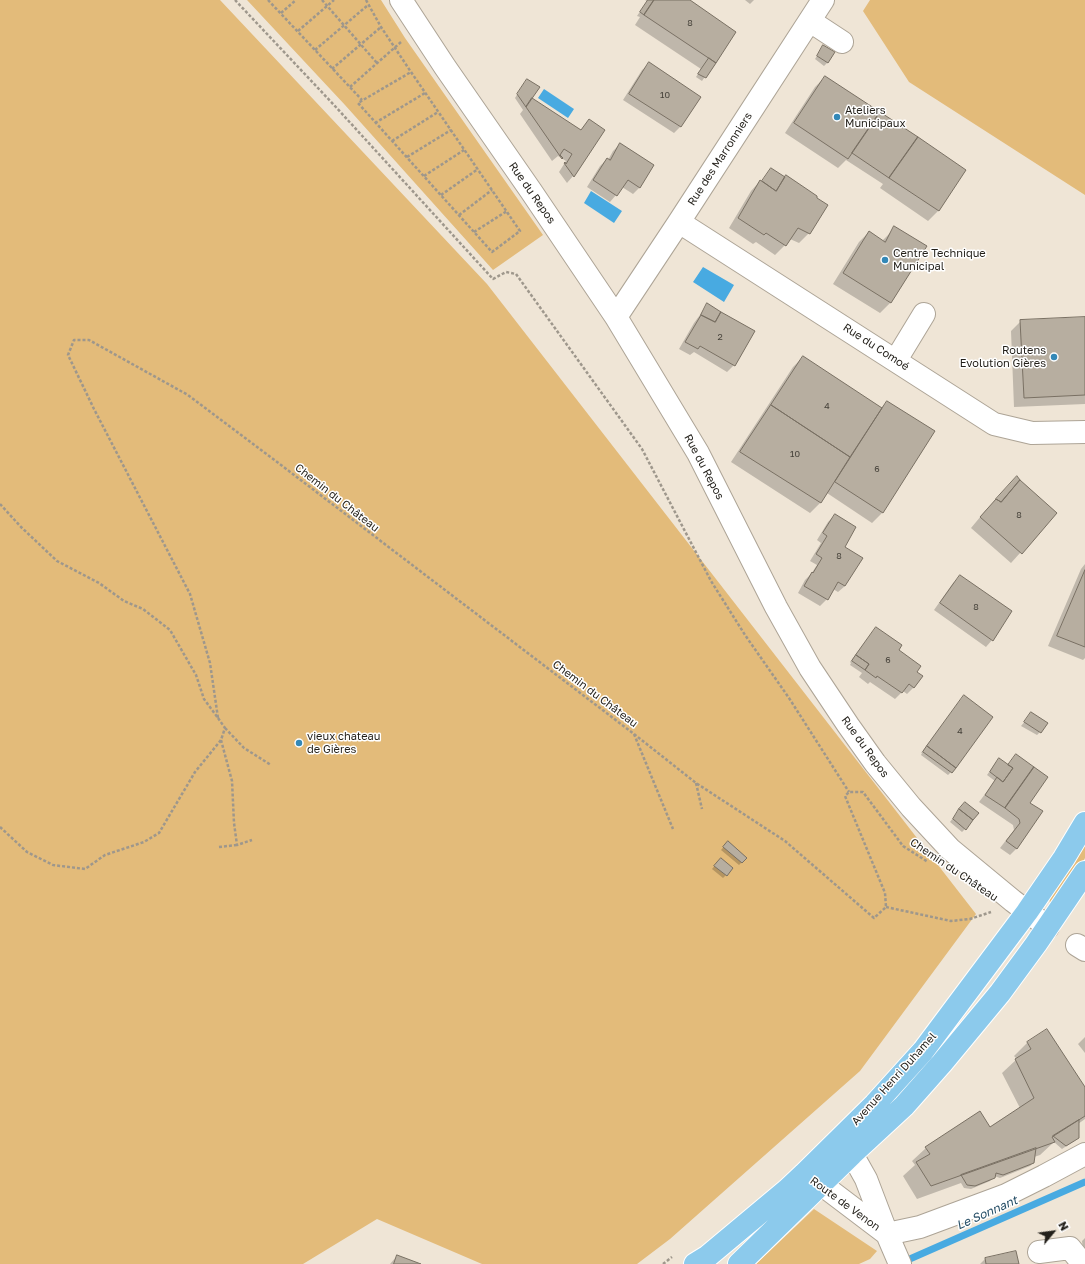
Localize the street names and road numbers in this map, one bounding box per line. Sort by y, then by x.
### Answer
street label: Rue des Marronniers [685,110,755,208]
street label: Rue du Repos [506,160,558,226]
street label: Rue du Comoé [841,321,911,373]
street label: Rue du Repos [681,432,727,502]
street label: Chemin du Château [292,461,382,535]
street label: Chemin du Château [550,658,640,730]
street label: Rue du Repos [838,714,892,780]
street label: Chemin du Château [908,836,1000,904]
street label: Avenue Henri Duhamel [849,1030,939,1128]
street label: Route de Venon [807,1174,883,1234]

